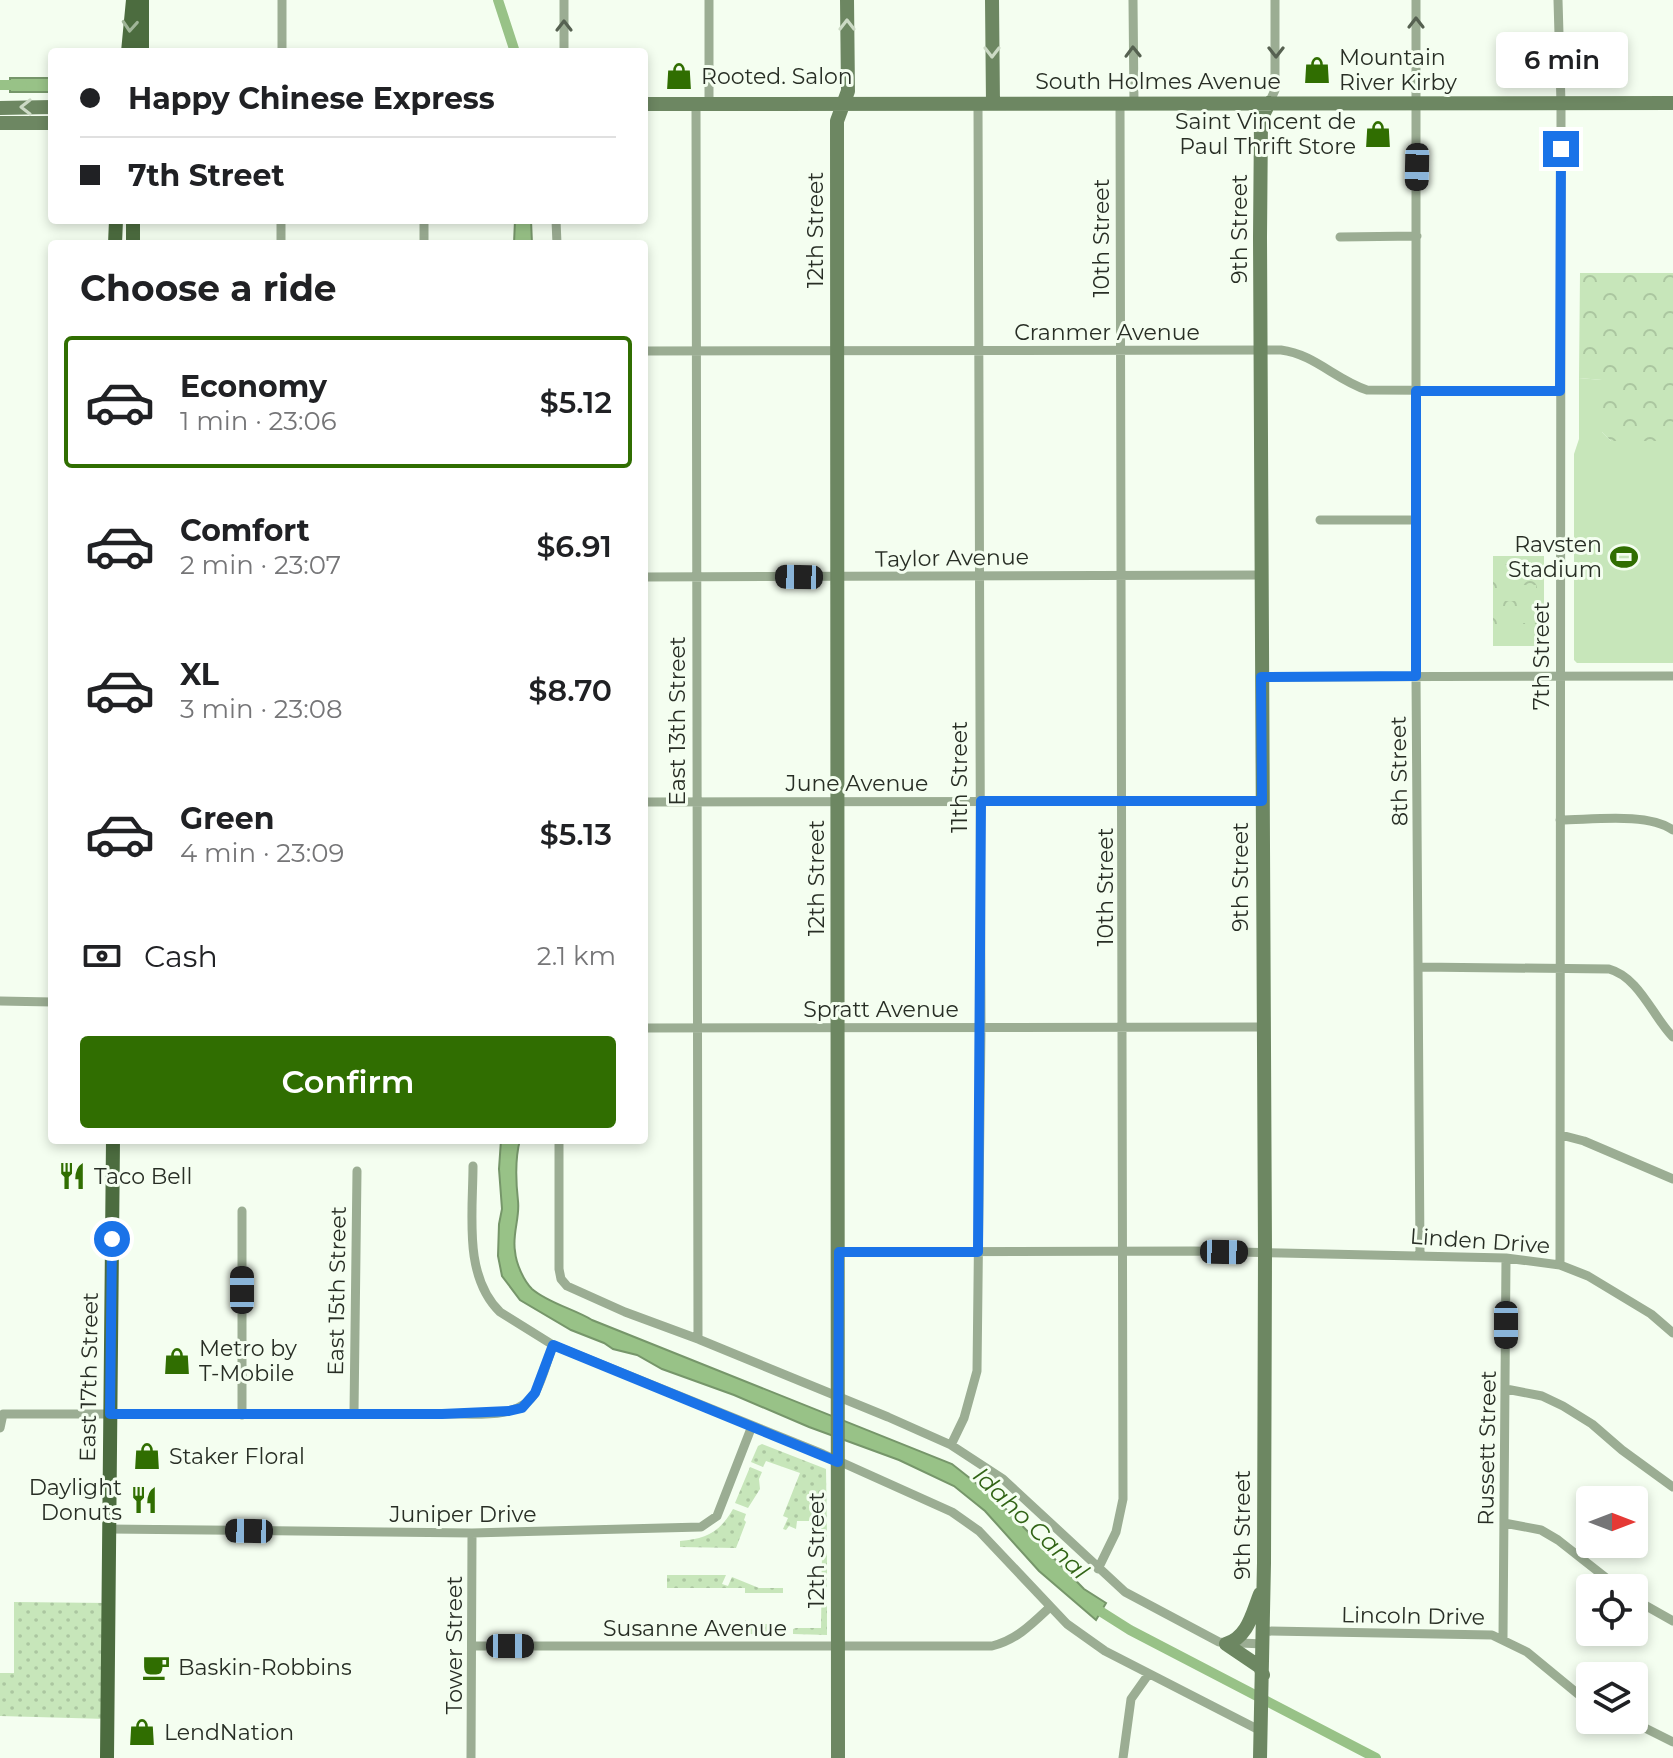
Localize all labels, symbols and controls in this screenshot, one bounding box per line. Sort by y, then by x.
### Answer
one-way arrow [1407,16,1425,29]
one-way arrow [838,18,856,31]
one-way arrow [555,19,573,32]
one-way arrow [122,20,139,33]
callout: 6 min [1495,33,1627,89]
place label: Mountain River Kirby [1339,44,1457,96]
text: 6 min [1524,44,1600,76]
one-way arrow [1125,45,1142,58]
one-way arrow [983,46,1001,59]
one-way arrow [1267,46,1284,59]
shop icon: Mountain River Kirby [1302,55,1332,85]
shop icon: Rooted. Salon [664,61,694,91]
place label: Rooted. Salon [701,63,853,90]
street label: South Holmes Avenue [1035,68,1281,95]
text: Happy Chinese Express [128,80,495,117]
one-way arrow [19,99,32,116]
place label: Saint Vincent de Paul Thrift Store [1175,108,1356,160]
shop icon: Saint Vincent de Paul Thrift Store [1363,119,1393,149]
route end [1543,131,1579,167]
car [1405,143,1429,191]
text: 7th Street [128,157,284,194]
street label: 12th Street [802,172,829,288]
street label: 9th Street [1226,174,1253,284]
street label: 10th Street [1088,179,1115,297]
text: Choose a ride [80,266,337,310]
street label: Cranmer Avenue [1014,319,1200,346]
icon: car [84,366,156,438]
text: Economy [180,368,327,405]
text: $5.12 [540,384,612,421]
text: 1 min · 23:06 [180,405,337,437]
icon: car [84,510,156,582]
text: Comfort [180,512,310,549]
text: $6.91 [536,528,612,565]
place label: Ravsten Stadium [1508,531,1602,583]
sports icon: Ravsten Stadium [1609,542,1639,572]
street label: Taylor Avenue [875,543,1029,573]
text: 2 min · 23:07 [180,549,341,581]
car [775,565,823,589]
street label: 7th Street [1528,602,1555,710]
street label: East 13th Street [664,636,691,806]
icon: car [84,654,156,726]
text: XL [180,656,219,693]
text: $8.70 [529,672,612,709]
text: 3 min · 23:08 [180,693,343,725]
street label: 8th Street [1385,716,1413,826]
street label: 11th Street [946,721,973,833]
street label: June Avenue [785,770,928,797]
icon: car [84,798,156,870]
text: Green [180,800,274,837]
text: $5.13 [540,816,612,853]
street label: 12th Street [803,820,830,936]
street label: 9th Street [1227,822,1254,932]
street label: 10th Street [1092,828,1119,946]
text: 4 min · 23:09 [180,837,344,869]
icon: cash [80,934,124,978]
text: Cash [144,938,218,975]
text: 2.1 km [537,940,616,972]
street label: Spratt Avenue [803,996,959,1023]
button: Confirm [80,1036,616,1128]
restaurant icon: Taco Bell [57,1161,87,1191]
place label: Taco Bell [94,1163,192,1190]
street label: East 15th Street [322,1206,352,1376]
route start [94,1221,130,1257]
street label: Linden Drive [1409,1223,1551,1259]
car [1200,1240,1248,1264]
car [230,1266,254,1314]
street label: East 17th Street [74,1292,104,1462]
car [1494,1301,1518,1349]
place label: Metro by T-Mobile [199,1335,297,1387]
shop icon: Metro by T-Mobile [162,1346,192,1376]
street label: Russett Street [1472,1370,1502,1526]
shop icon: Staker Floral [132,1441,162,1471]
place label: Staker Floral [169,1443,305,1470]
water label: Idaho Canal [967,1461,1095,1586]
street label: 9th Street [1229,1470,1256,1580]
place label: Daylight Donuts [29,1474,122,1526]
restaurant icon: Daylight Donuts [129,1485,159,1515]
north arrow [1576,1486,1648,1558]
map controls [1576,1486,1648,1734]
street label: 12th Street [803,1492,830,1608]
street label: Juniper Drive [388,1501,537,1528]
car [225,1519,273,1543]
button: locate [1576,1574,1648,1646]
street label: Tower Street [441,1576,468,1714]
street label: Lincoln Drive [1341,1601,1485,1631]
street label: Susanne Avenue [603,1615,787,1642]
car [486,1634,534,1658]
cafe icon: Baskin-Robbins [141,1652,171,1682]
place label: Baskin-Robbins [178,1654,352,1681]
button: layers [1576,1662,1648,1734]
shop icon: LendNation [127,1717,157,1747]
place label: LendNation [164,1719,294,1746]

